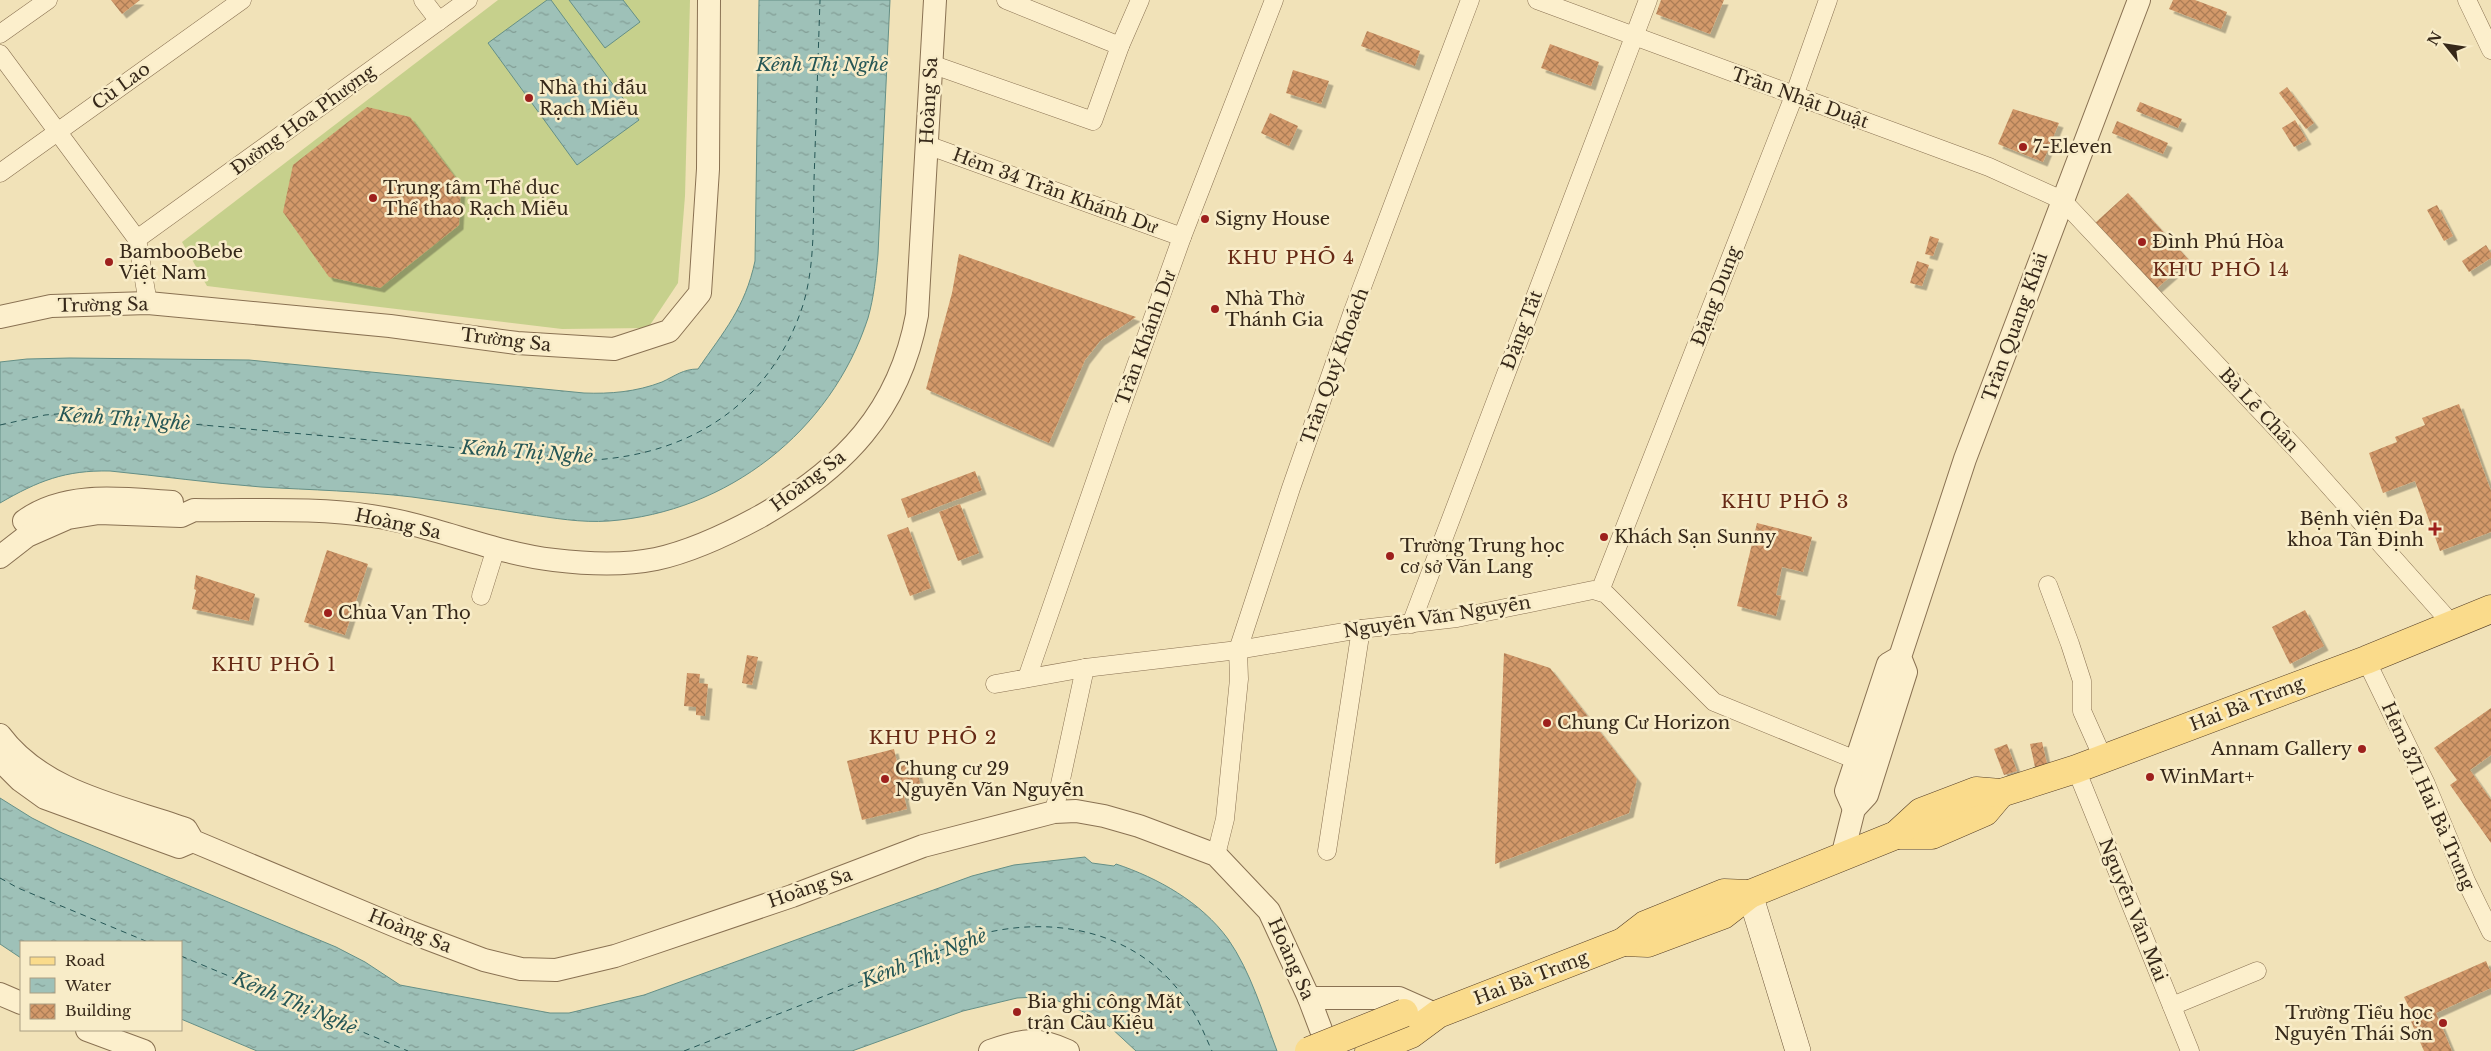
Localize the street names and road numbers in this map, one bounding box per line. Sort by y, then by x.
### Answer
street label: Hoàng Sa [916,57,942,145]
street label: Cù Lao [88,58,154,114]
street label: Đường Hoa Phượng [226,60,380,180]
street label: Trần Nhật Duật [1728,63,1872,133]
street label: Hẻm 34 Trần Khánh Dư [949,144,1162,239]
street label: Đặng Dung [1687,243,1745,349]
street label: Trần Quang Khải [1978,249,2052,405]
street label: Trần Khánh Dư [1112,267,1181,408]
street label: Trần Quý Khoách [1296,285,1374,447]
street label: Ðặng Tất [1497,287,1547,373]
street label: Trường Sa [57,293,149,317]
street label: Trường Sa [460,324,552,356]
street label: Bà Lê Chân [2215,364,2303,456]
street label: Hoàng Sa [766,446,850,516]
street label: Hoàng Sa [353,504,443,544]
street label: Nguyễn Văn Nguyễn [1342,591,1532,643]
street label: Hai Bà Trưng [2187,672,2308,736]
street label: Hẻm 371 Hai Bà Trưng [2377,699,2479,894]
street label: Nguyễn Văn Mai [2094,835,2172,985]
street label: Hoàng Sa [765,863,855,913]
street label: Hoàng Sa [365,904,455,958]
street label: Hoàng Sa [1263,914,1319,1004]
street label: Hai Bà Trưng [1471,946,1592,1010]

